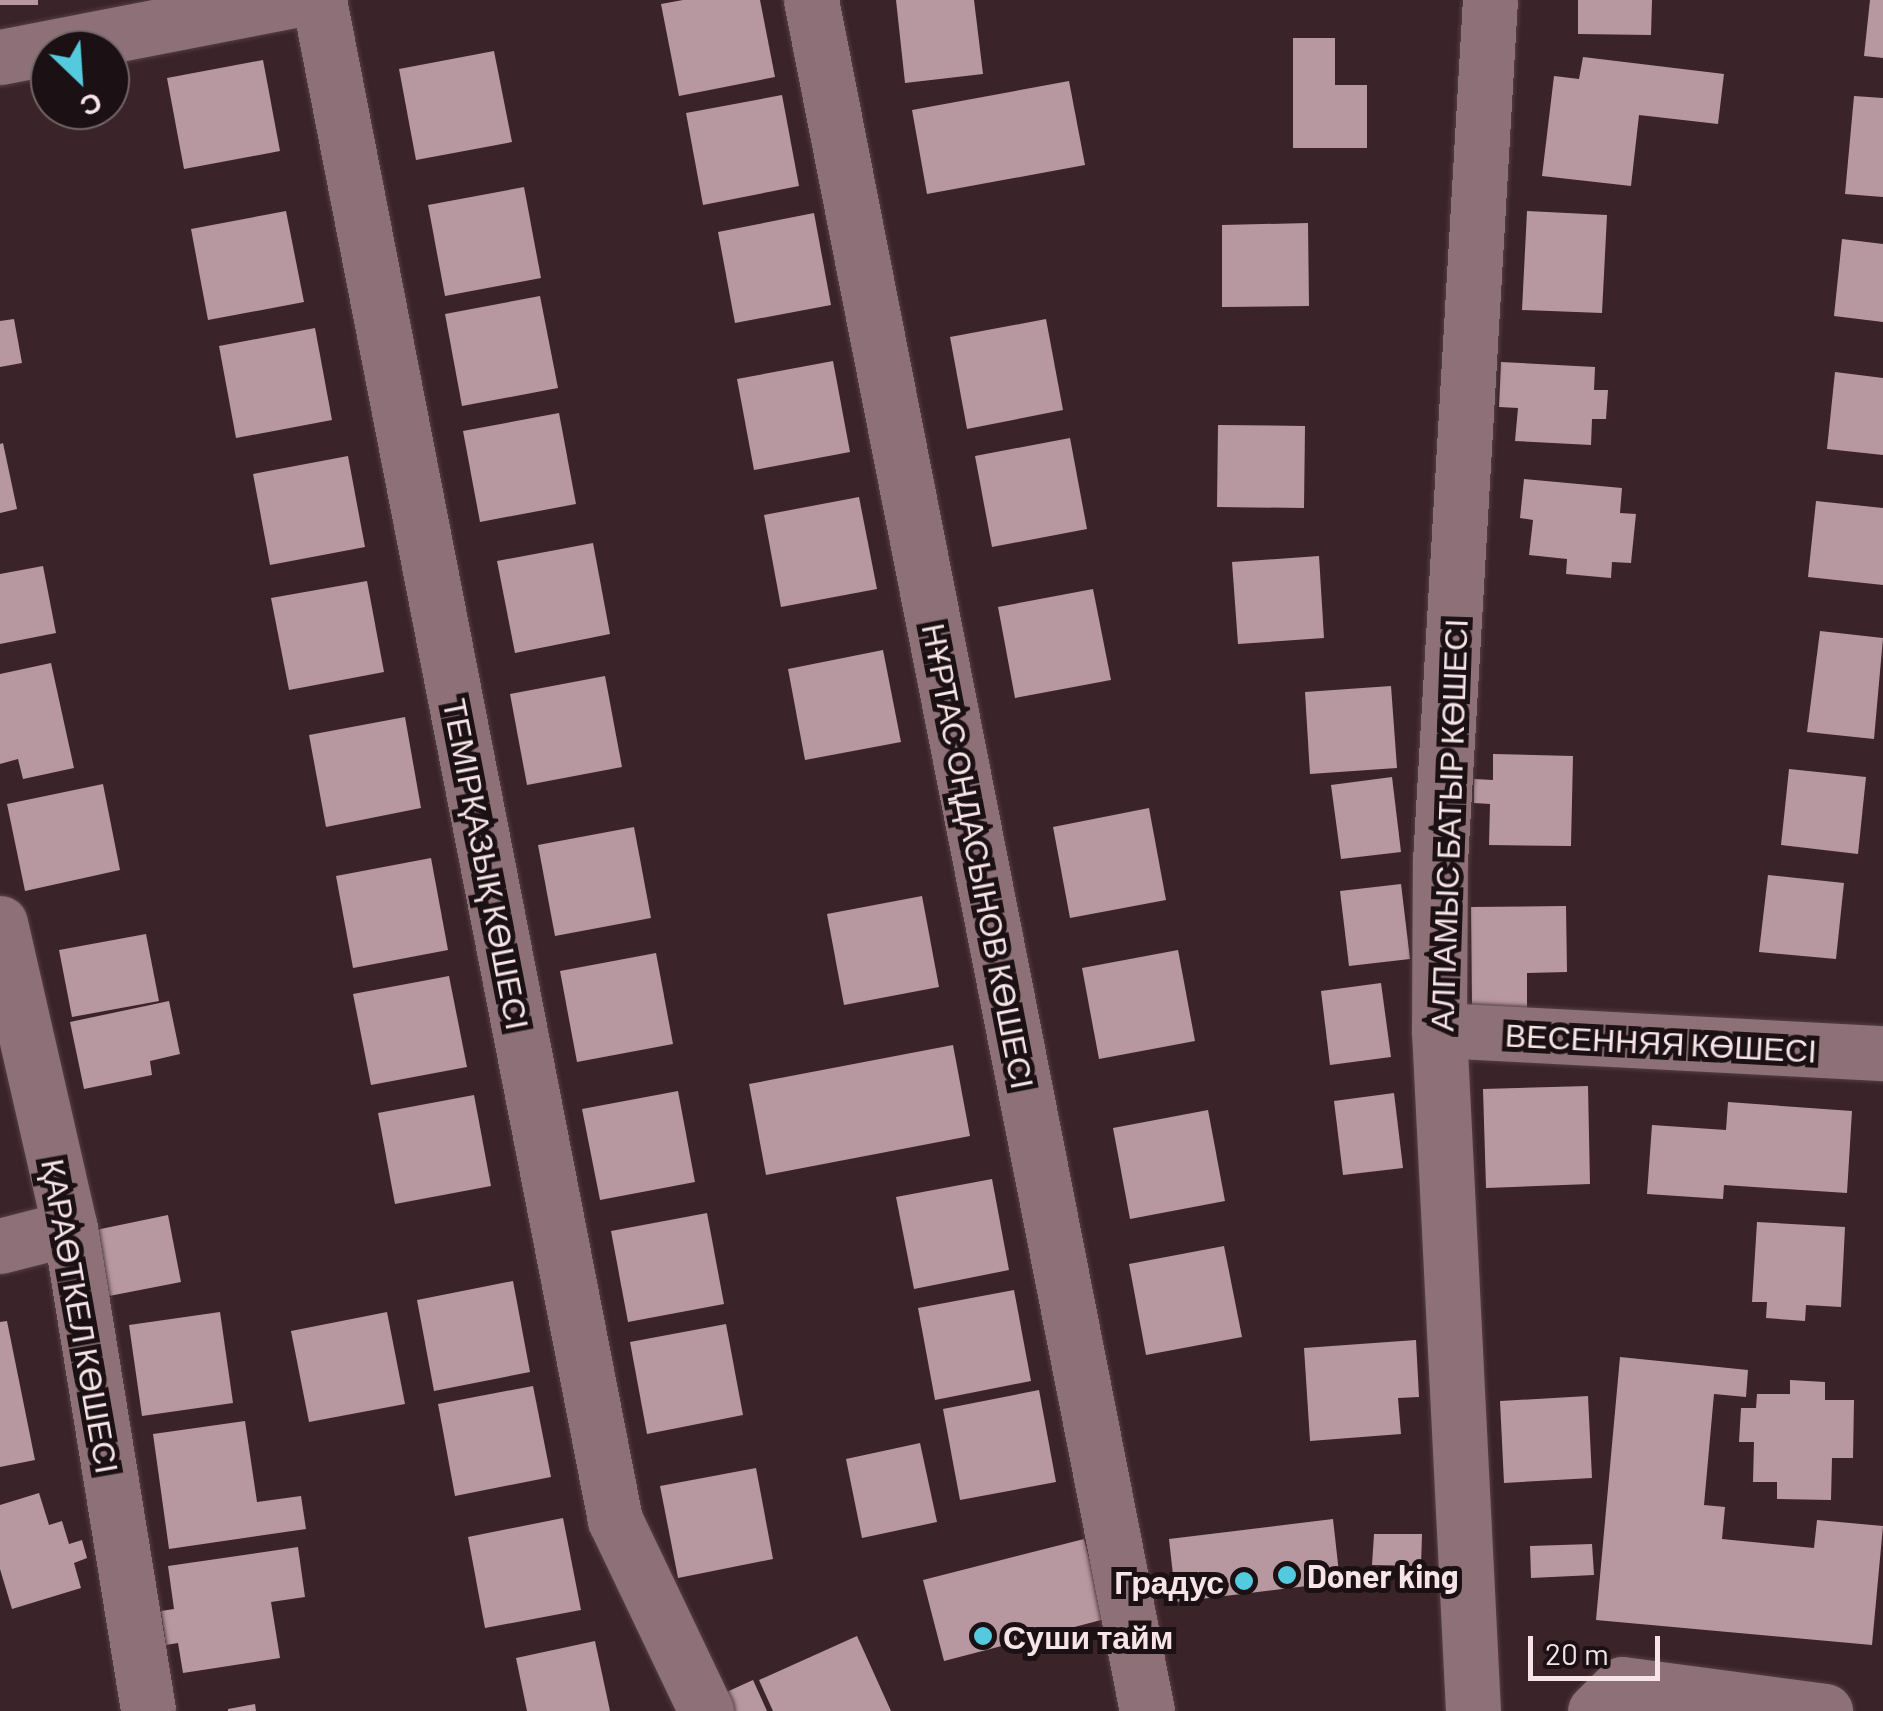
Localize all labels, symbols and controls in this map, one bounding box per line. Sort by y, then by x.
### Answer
north arrow [30,30,130,130]
text: С [75,86,108,125]
street label: АЛПАМЫС БАТЫР КӨШЕСІ [1422,618,1474,1032]
street label: НҰРТАС ОҢДАСЫНОВ КӨШЕСІ [915,620,1043,1092]
street label: ТЕМІРҚАЗЫҚ КӨШЕСІ [436,695,538,1033]
street label: ВЕСЕННЯЯ КӨШЕСІ [1504,1015,1818,1069]
street label: ҚАРАӨТКЕЛ КӨШЕСІ [34,1156,128,1476]
place label: Doner king [1307,1556,1459,1594]
place label: Градус [1114,1562,1224,1600]
marker: Doner king [1276,1564,1298,1586]
marker: Градус [1233,1570,1255,1592]
scale bar [1533,1616,1666,1678]
place label: Суши тайм [1003,1617,1173,1655]
marker: Суши тайм [972,1625,994,1647]
text: 20 m [1545,1635,1609,1671]

